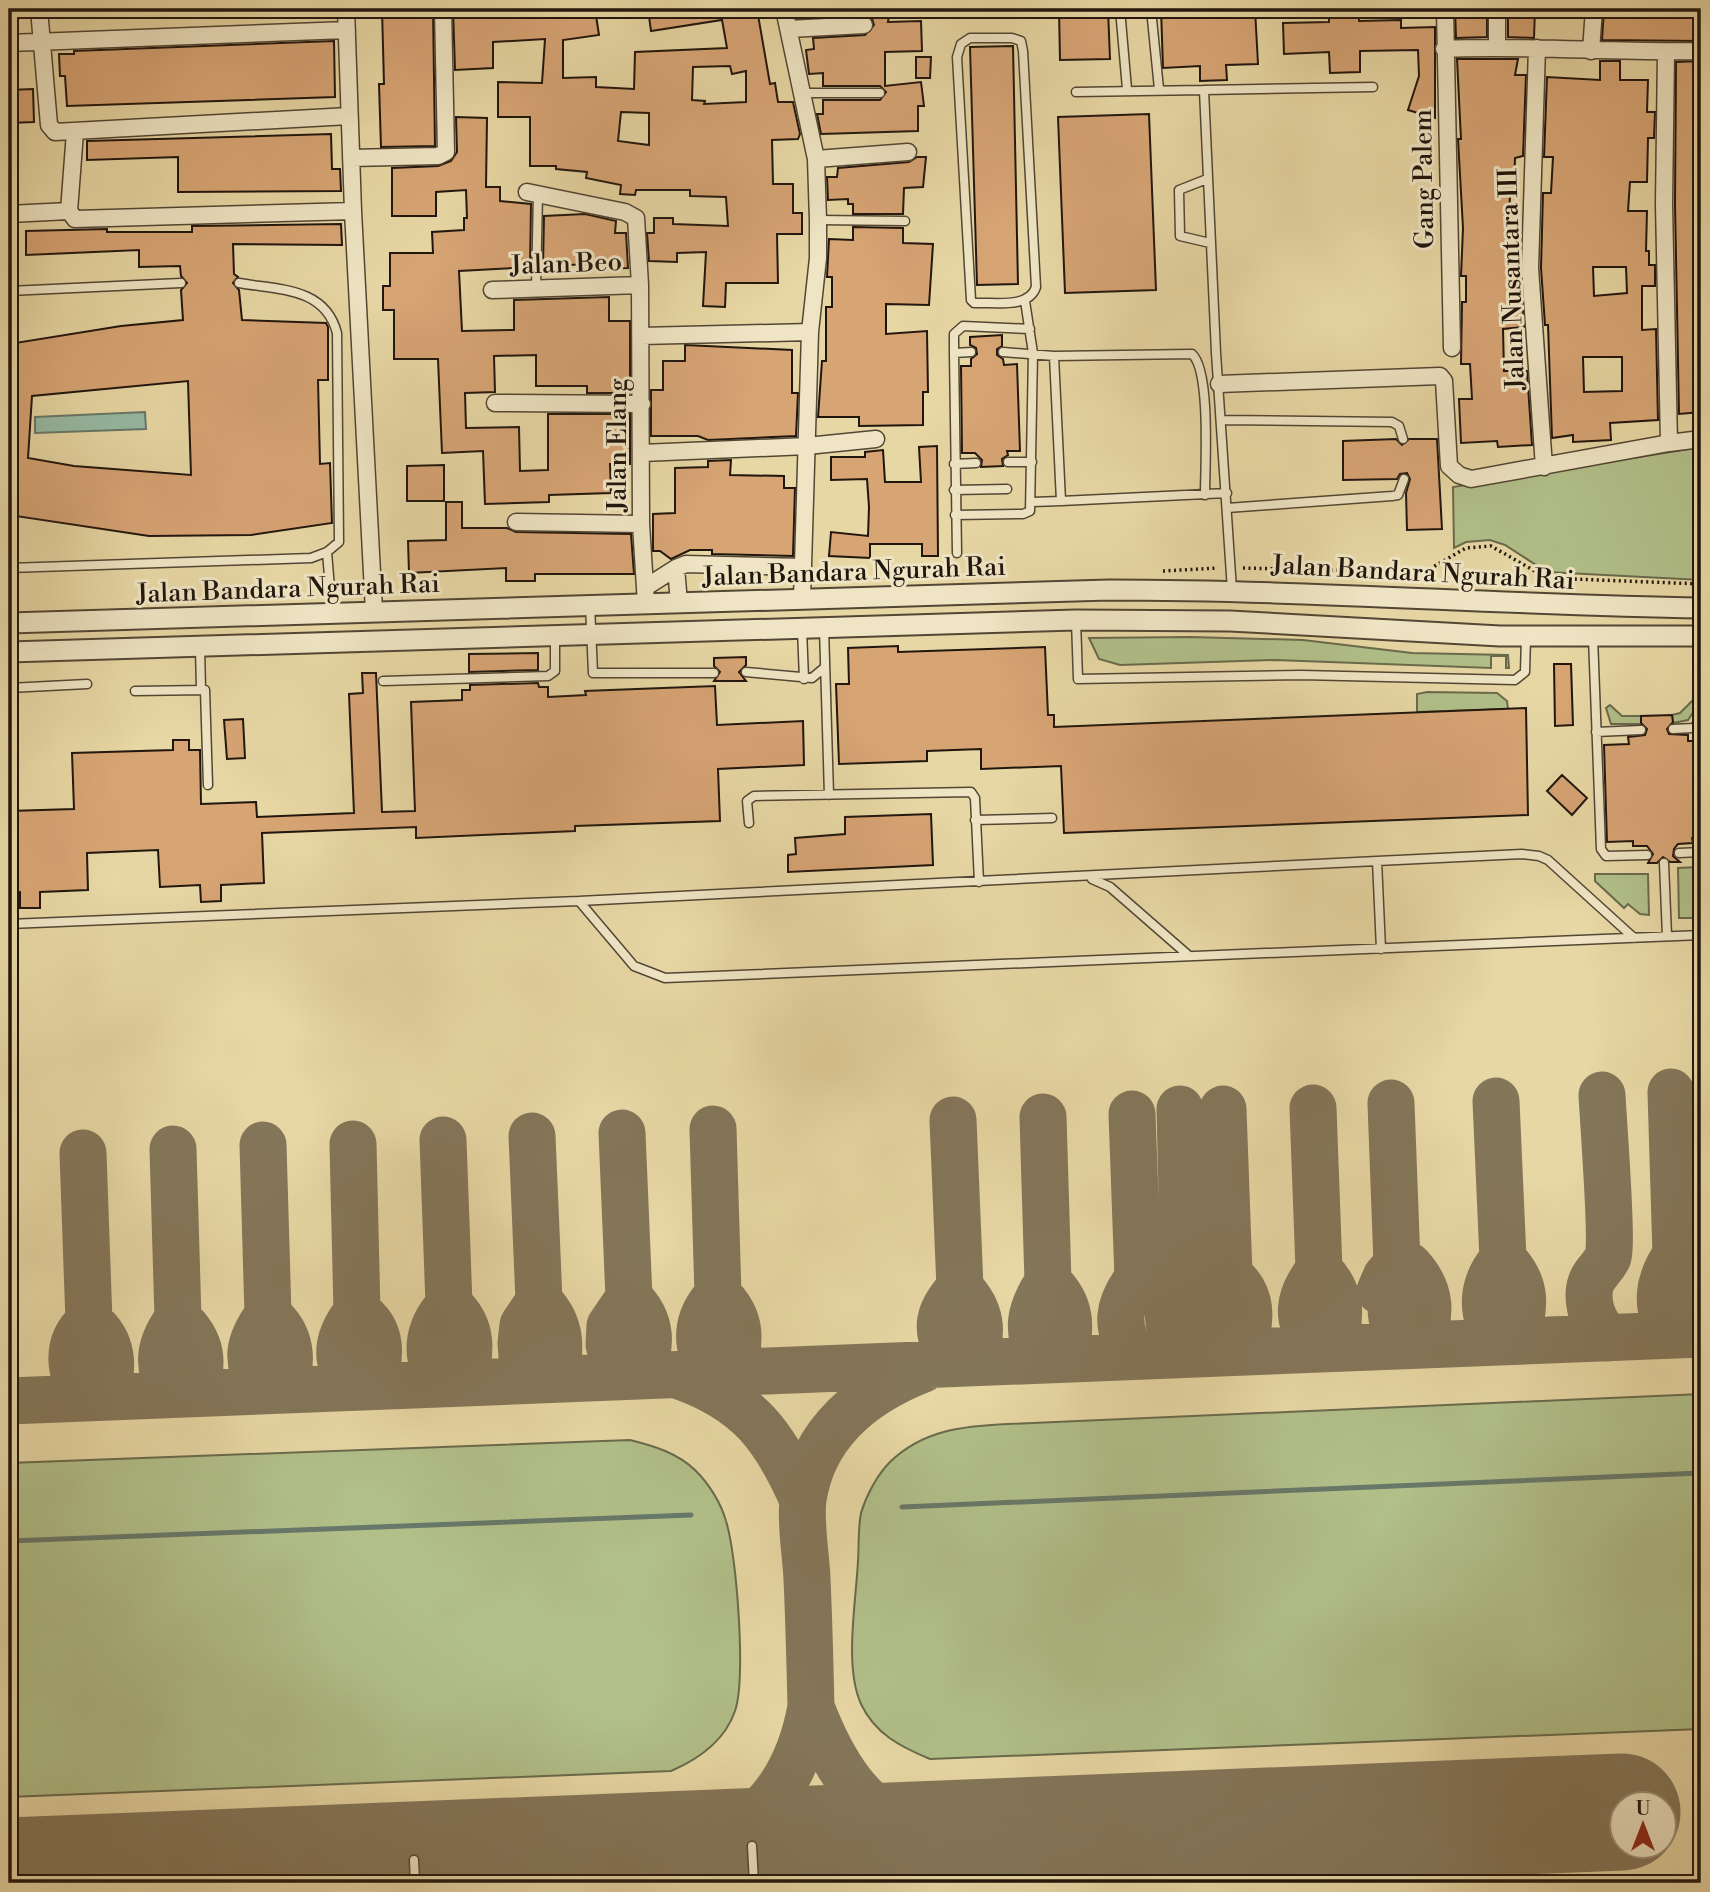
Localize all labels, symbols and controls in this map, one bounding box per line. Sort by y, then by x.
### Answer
street label: Gang Palem [1407,109,1441,249]
street label: Jalan Nusantara III [1492,167,1532,391]
street label: Jalan Beo [509,246,623,282]
street label: Jalan Elang [602,378,634,513]
street label: Jalan Bandara Ngurah Rai [1270,549,1575,597]
street label: Jalan Bandara Ngurah Rai [701,551,1006,593]
street label: Jalan Bandara Ngurah Rai [135,568,440,610]
north arrow [1608,1790,1678,1860]
text: U [1636,1797,1651,1821]

